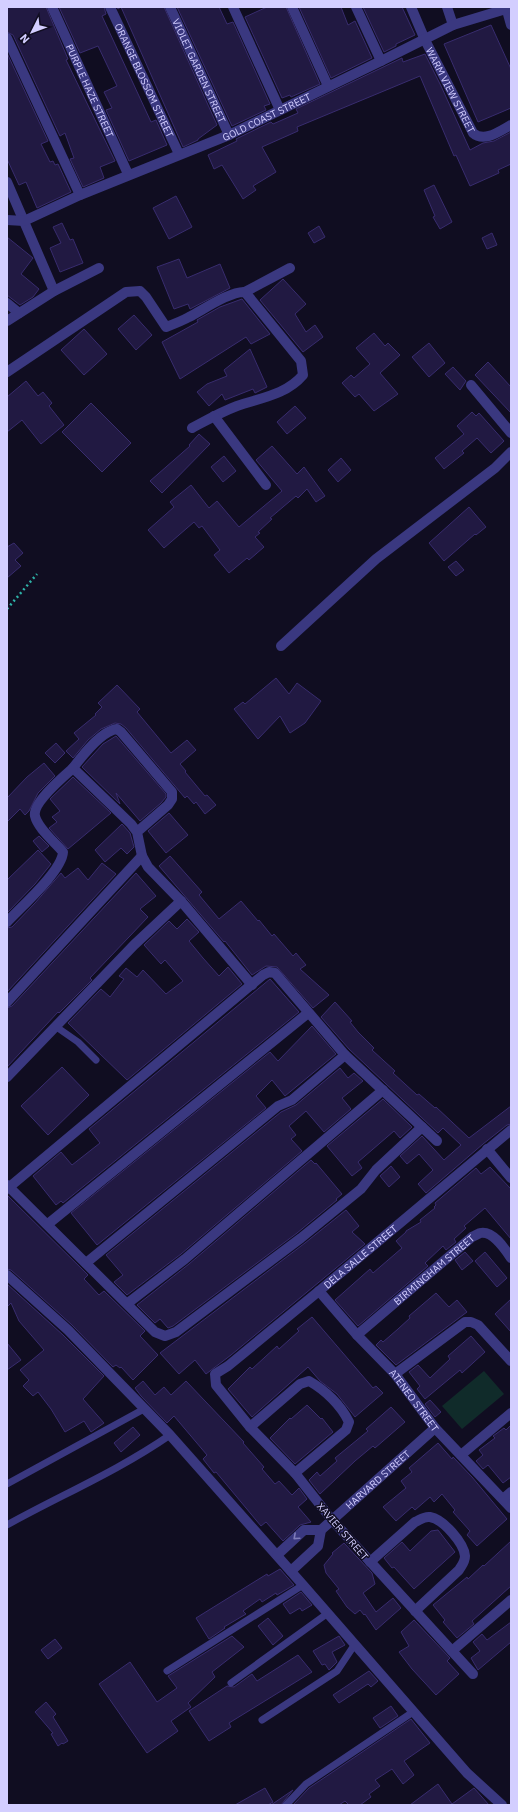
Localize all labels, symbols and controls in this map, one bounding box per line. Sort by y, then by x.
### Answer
north arrow [12,12,52,52]
street label: VIOLET GARDEN STREET [169,17,229,125]
street label: ORANGE BLOSSOM STREET [112,21,176,140]
text: N [17,31,32,46]
street label: PURPLE HAZE STREET [63,42,117,140]
street label: WARM VIEW STREET [423,45,478,135]
street label: GOLD COAST STREET [221,90,313,144]
street label: DELA SALLE STREET [321,1222,400,1291]
street label: BIRMINGHAM STREET [391,1232,478,1308]
street label: ATENEO STREET [386,1366,442,1435]
street label: HARVARD STREET [343,1447,413,1512]
street label: XAVIER STREET [314,1500,371,1563]
one-way arrow [294,1532,301,1539]

